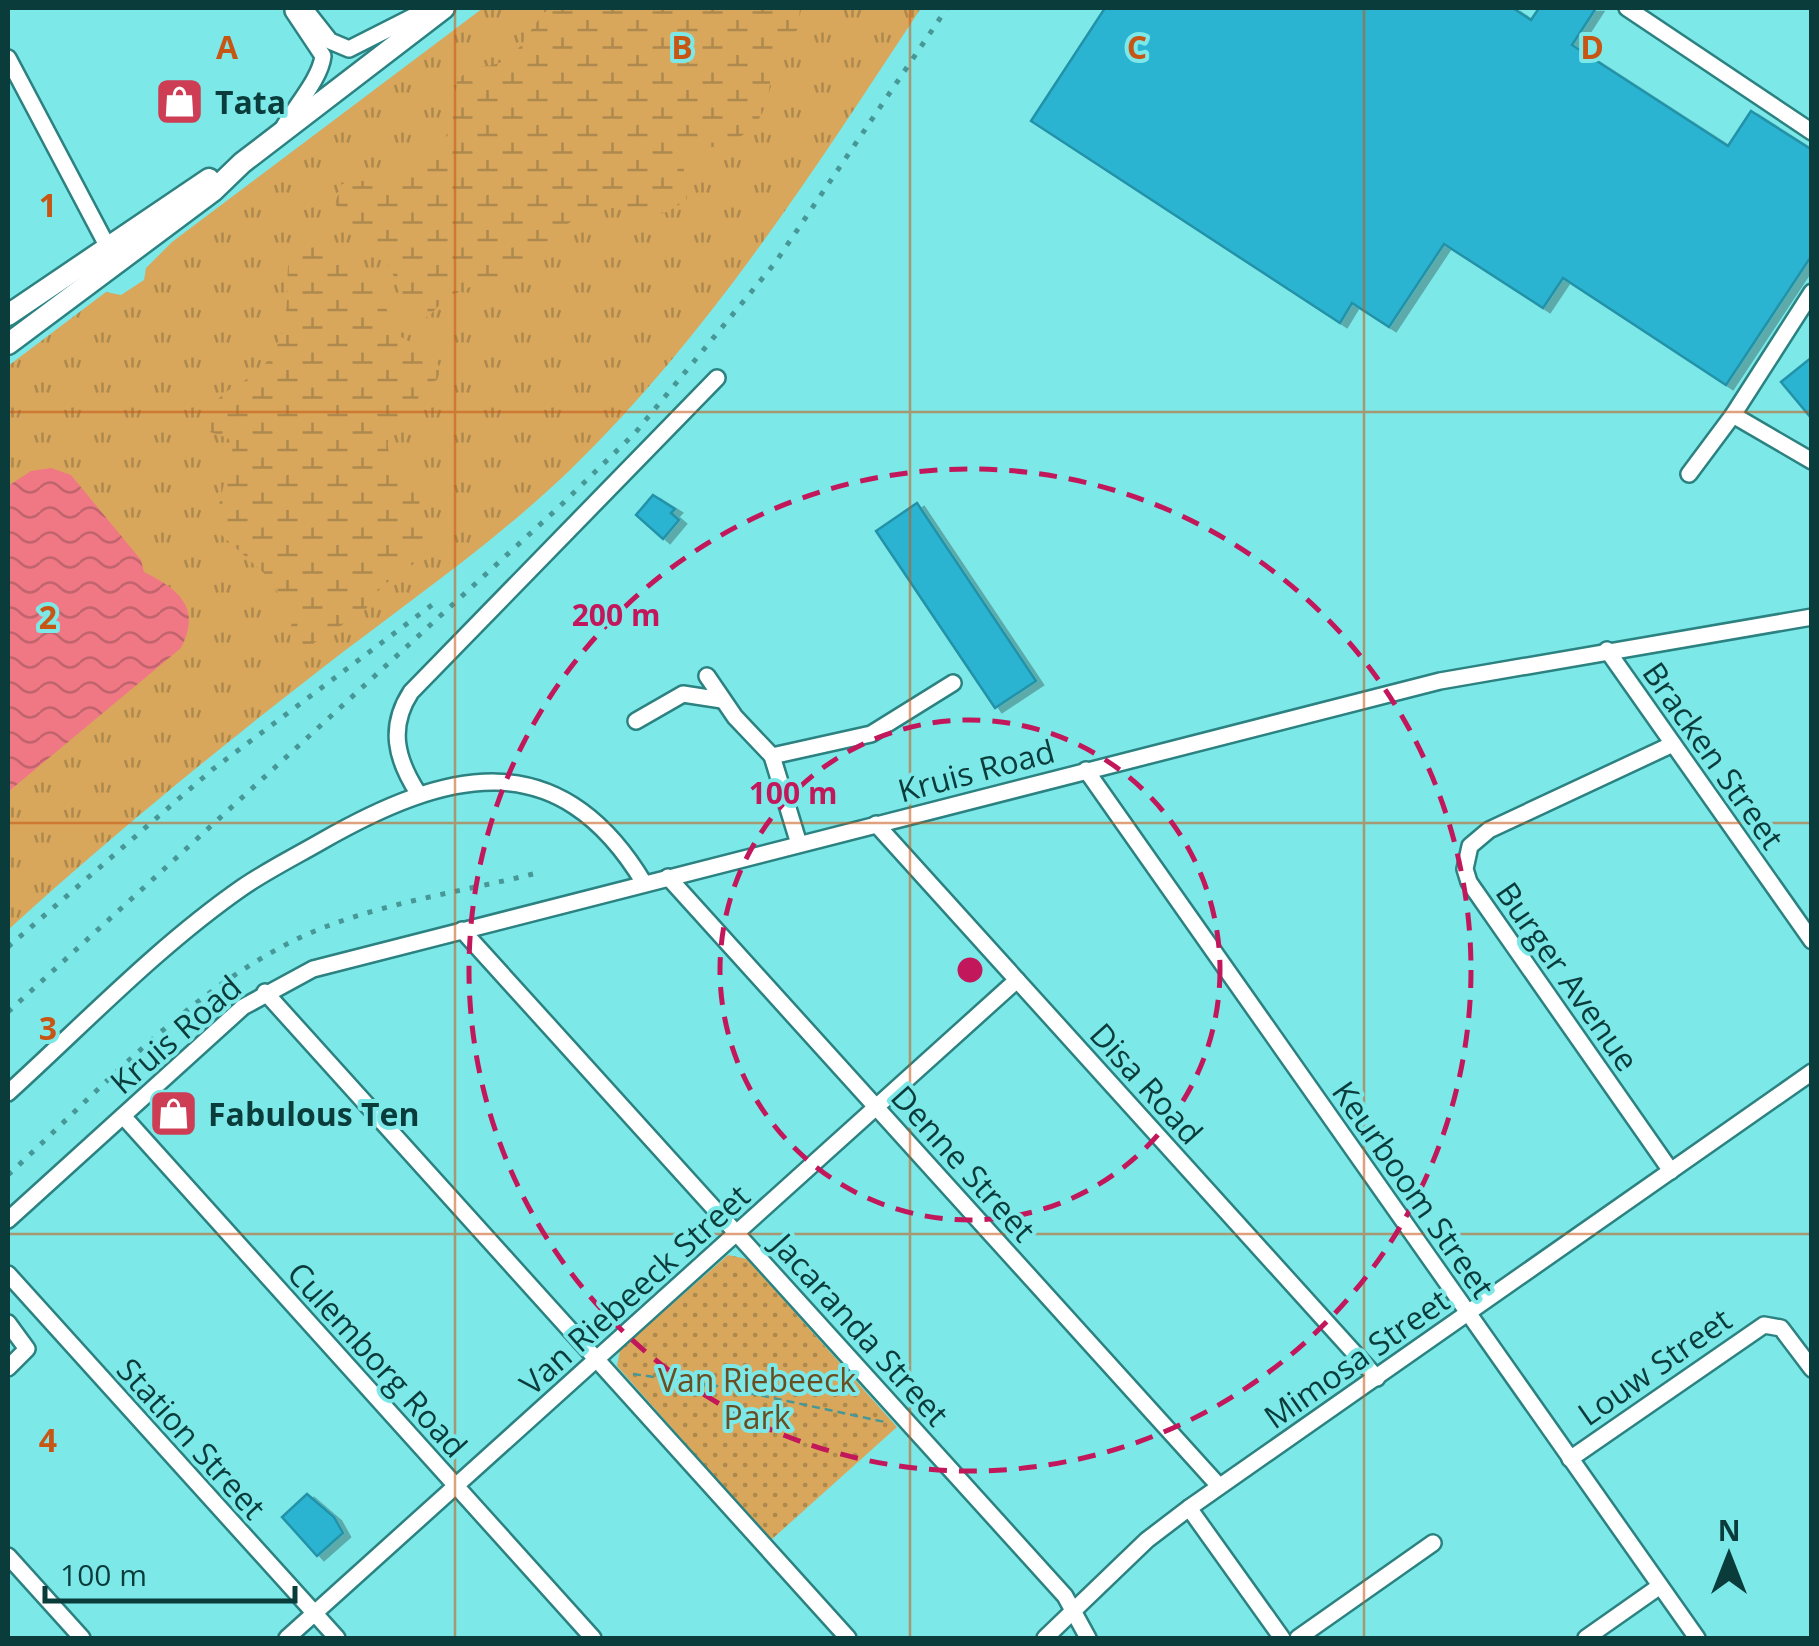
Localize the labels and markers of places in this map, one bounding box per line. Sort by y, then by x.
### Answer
shop icon: Tata [154,75,206,127]
place label: Tata [215,80,286,123]
centre of rings [952,952,988,988]
shop icon: Fabulous Ten [147,1087,199,1139]
place label: Fabulous Ten [208,1092,419,1135]

